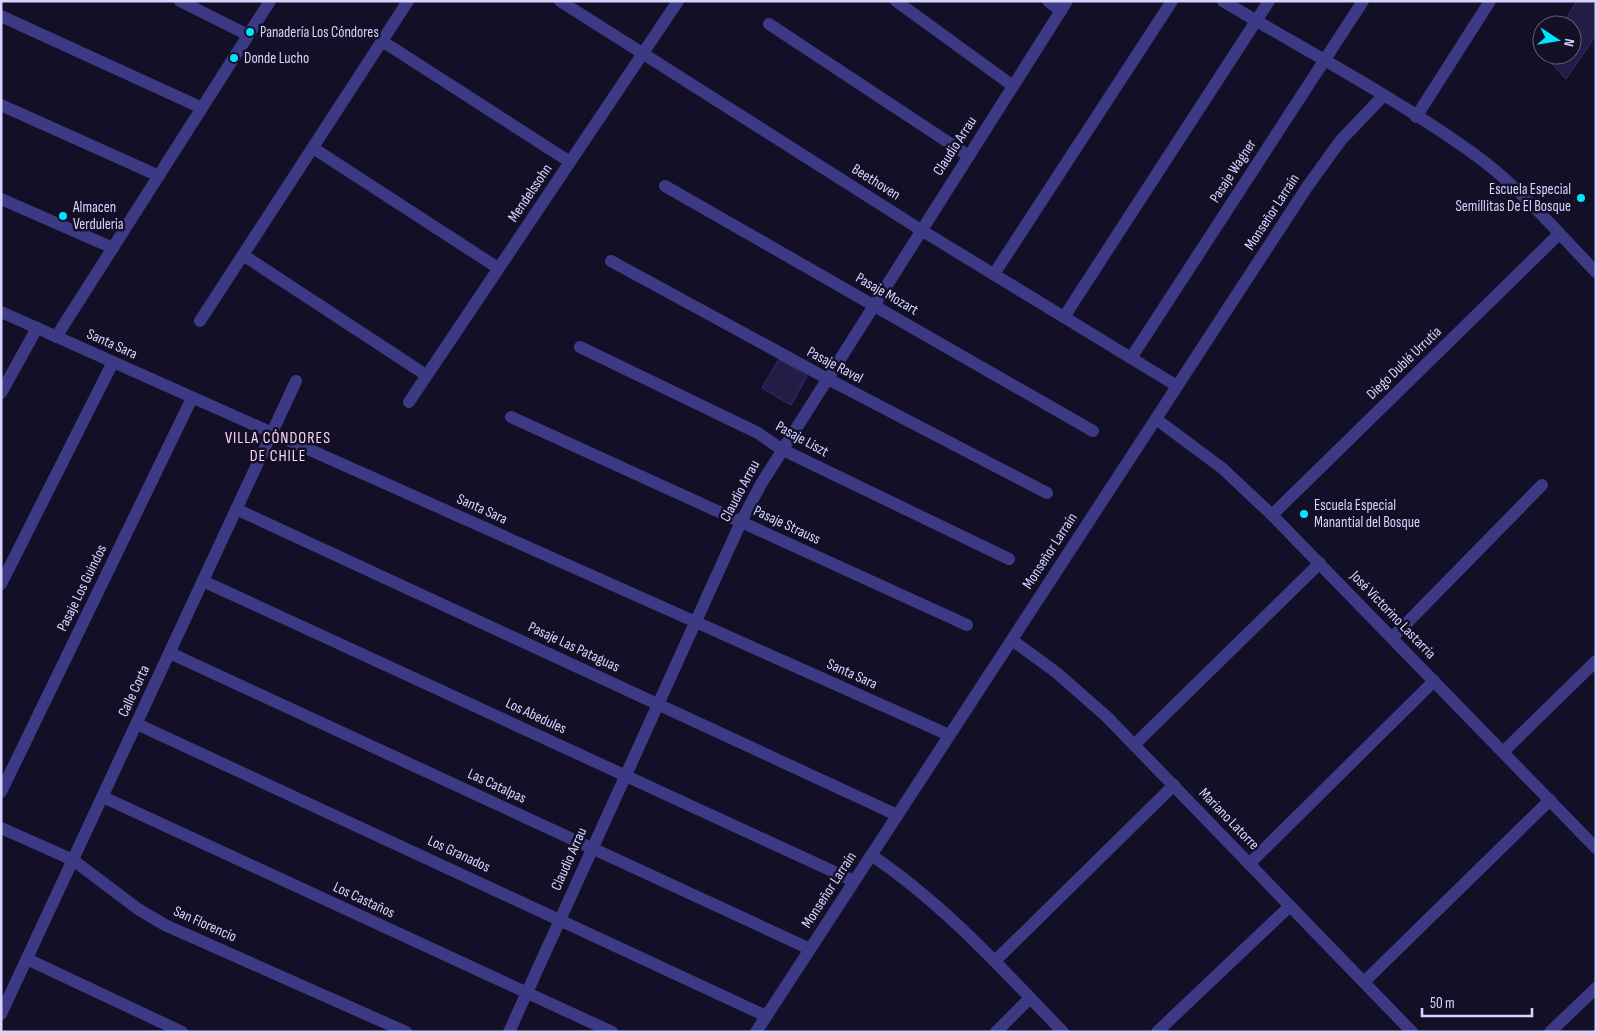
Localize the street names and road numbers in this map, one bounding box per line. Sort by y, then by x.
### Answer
street label: Claudio Arrau [929,113,981,179]
street label: Pasaje Wagner [1205,135,1261,206]
street label: Mendelssohn [504,160,556,226]
street label: Beethoven [848,160,904,204]
street label: Monseñor Larraín [1240,170,1304,254]
street label: Pasaje Mozart [852,268,922,320]
street label: Diego Dublé Urrutia [1362,322,1446,404]
street label: Santa Sara [84,324,140,364]
street label: Pasaje Ravel [804,342,866,388]
street label: Pasaje Liszt [772,417,832,461]
street label: Claudio Arrau [716,457,764,525]
street label: Santa Sara [454,489,510,529]
street label: Pasaje Strauss [750,501,824,549]
street label: Monseñor Larraín [1018,509,1082,593]
street label: Pasaje Los Guindos [53,541,111,635]
street label: José Victorino Lastarria [1345,566,1440,663]
street label: Pasaje Las Pataguas [525,618,623,676]
street label: Santa Sara [824,654,880,694]
street label: Calle Corta [114,662,154,720]
street label: Los Abedules [503,694,569,738]
street label: Las Catalpas [465,764,529,808]
street label: Mariano Latorre [1195,784,1263,854]
street label: Claudio Arrau [547,825,591,893]
street label: Los Granados [425,831,493,877]
street label: Monseñor Larraín [797,848,861,932]
street label: Los Castaños [330,877,398,923]
street label: San Florencio [170,902,240,946]

